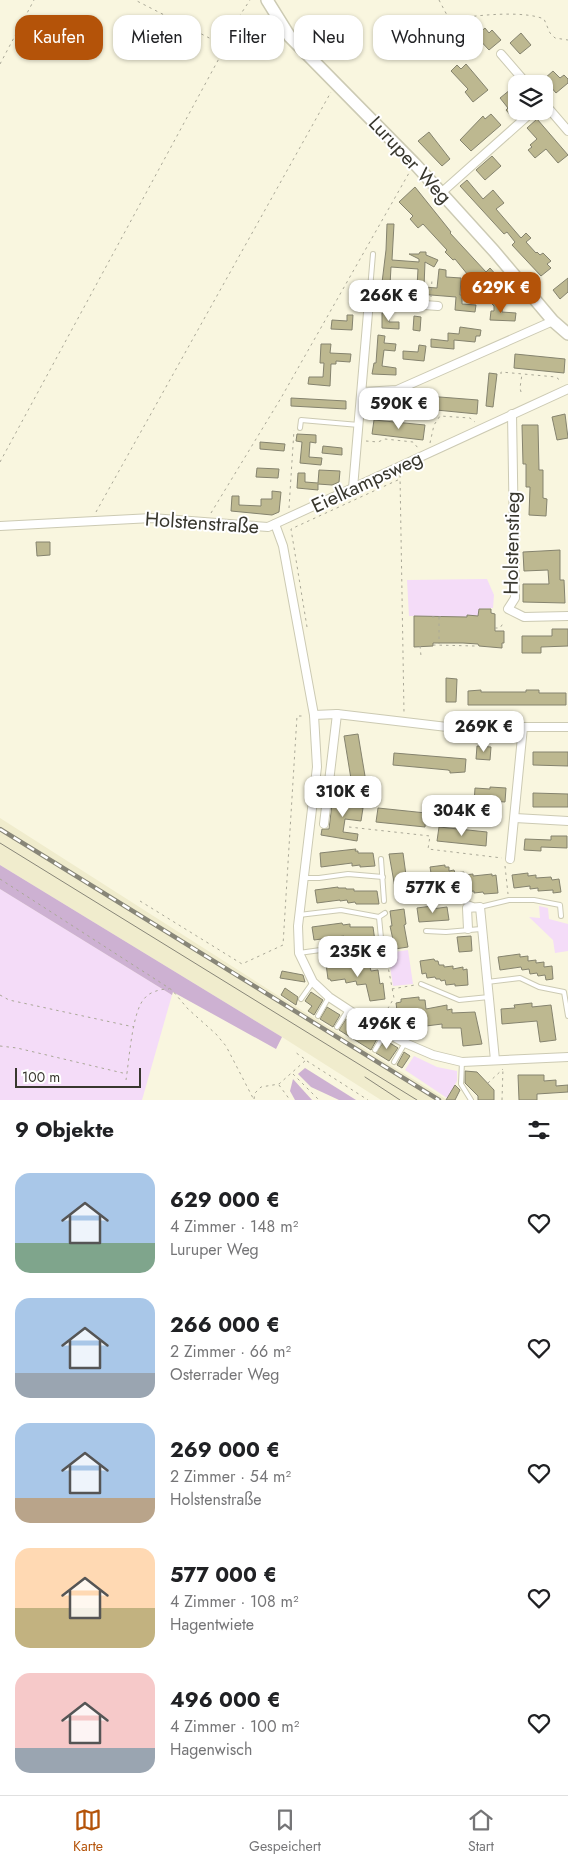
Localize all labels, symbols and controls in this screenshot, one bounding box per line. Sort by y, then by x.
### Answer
chip: Kaufen [15,15,103,60]
chip: Mieten [113,15,201,60]
chip: Filter [211,15,284,60]
chip: Neu [294,15,363,60]
chip: Wohnung [373,15,483,60]
map controls [508,75,553,120]
button: layers [508,75,553,120]
street label: Luruper Weg [362,110,458,210]
pin: 629K € [460,272,542,314]
text: 629K € [472,276,530,299]
pin: 266K € [348,280,430,322]
text: 266K € [360,284,418,307]
pin: 590K € [358,388,440,430]
text: 590K € [370,392,428,415]
street label: Eielkampsweg [307,444,427,520]
street label: Holstenstieg [497,491,527,595]
street label: Holstenstraße [144,505,260,541]
pin: 269K € [443,710,525,753]
text: 269K € [455,715,513,738]
pin: 310K € [302,776,384,818]
text: 310K € [315,780,371,803]
pin: 304K € [421,794,503,837]
text: 304K € [433,799,491,822]
pin: 577K € [392,872,474,914]
text: 577K € [405,876,461,899]
pin: 235K € [317,936,399,978]
text: 235K € [329,940,387,963]
pin: 496K € [346,1008,428,1050]
text: 496K € [357,1012,417,1035]
scale bar [15,1065,141,1088]
text: 100 m [22,1067,60,1087]
text: 9 Objekte [15,1115,114,1145]
icon: filters [525,1116,553,1144]
text: 629 000 € [170,1185,280,1215]
icon: home [55,1193,115,1253]
icon: heart [525,1209,553,1237]
text: 4 Zimmer · 148 m² [170,1215,298,1238]
text: Luruper Weg [170,1238,259,1261]
text: 266 000 € [170,1310,280,1340]
icon: home [55,1318,115,1378]
icon: heart [525,1334,553,1362]
text: 2 Zimmer · 66 m² [170,1340,291,1363]
text: Osterrader Weg [170,1363,279,1386]
text: 269 000 € [170,1435,280,1465]
icon: home [55,1443,115,1503]
icon: heart [525,1459,553,1487]
text: 2 Zimmer · 54 m² [170,1465,291,1488]
text: Holstenstraße [170,1488,262,1511]
text: 577 000 € [170,1560,277,1590]
icon: home [55,1568,115,1628]
icon: heart [525,1584,553,1612]
text: 4 Zimmer · 108 m² [170,1590,298,1613]
text: Hagentwiete [170,1613,254,1636]
text: 496 000 € [170,1685,281,1715]
icon: home [55,1693,115,1753]
icon: heart [525,1709,553,1737]
text: 4 Zimmer · 100 m² [170,1715,299,1738]
text: Hagenwisch [170,1738,252,1761]
tab: Karte [73,1806,103,1856]
tab: Gespeichert [249,1806,321,1856]
tab: Start [467,1806,495,1856]

